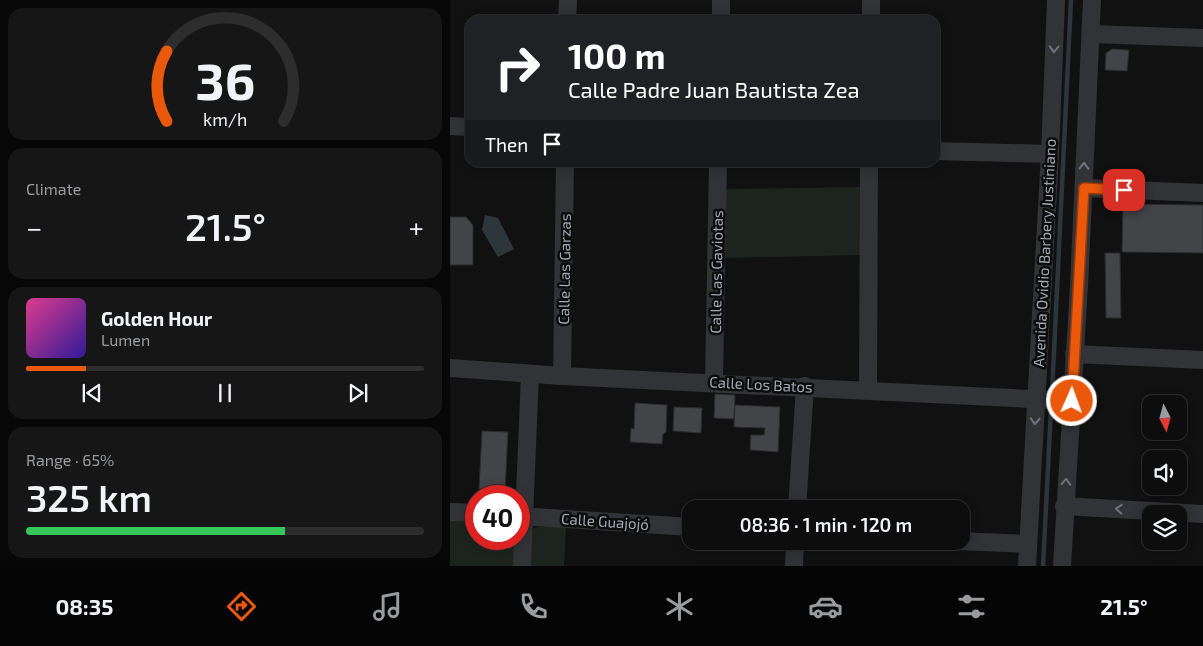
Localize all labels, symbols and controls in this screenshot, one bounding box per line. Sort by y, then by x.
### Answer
text: 100 m [568,34,666,76]
icon: right [485,35,550,100]
one-way arrow [1049,45,1059,53]
text: 36 [195,48,255,110]
text: Calle Padre Juan Bautista Zea [568,76,860,102]
text: km/h [203,108,247,130]
icon: arrive [538,130,566,158]
text: Then [485,133,528,156]
street label: Avenida Ovidio Barbery Justiniano [1029,138,1059,368]
one-way arrow [1079,162,1090,170]
pin [1103,169,1145,211]
icon: arrive [1110,176,1138,204]
text: Climate [26,179,81,198]
text: 21.5° [185,203,266,249]
text: − [26,210,42,244]
text: + [409,210,424,244]
street label: Calle Las Gaviotas [706,210,726,334]
street label: Calle Las Garzas [554,213,574,325]
text: Golden Hour [101,307,212,330]
text: Lumen [101,330,150,349]
street label: Calle Los Batos [709,372,813,396]
position arrow [1045,374,1097,426]
icon: previous [78,379,106,407]
icon: pause [211,379,239,407]
icon: next [344,379,372,407]
north arrow [1142,395,1188,440]
map controls [1142,395,1187,550]
one-way arrow [1029,417,1040,425]
text: Range · 65% [26,450,114,469]
button: sound [1142,450,1187,495]
text: 325 km [26,474,152,520]
one-way arrow [1061,478,1072,486]
speed limit sign: 40 [465,485,530,550]
one-way arrow [1115,504,1123,515]
button: layers [1142,505,1187,550]
street label: Calle Guajojó [560,509,649,534]
text: 08:36 · 1 min · 120 m [740,513,912,536]
icon: directions [224,589,259,624]
icon: music [370,589,405,624]
icon: phone [516,589,551,624]
icon: climate [662,589,697,624]
icon: car [808,589,843,624]
icon: filters [954,589,989,624]
text: 08:35 [55,593,113,619]
text: 21.5° [1100,593,1148,619]

